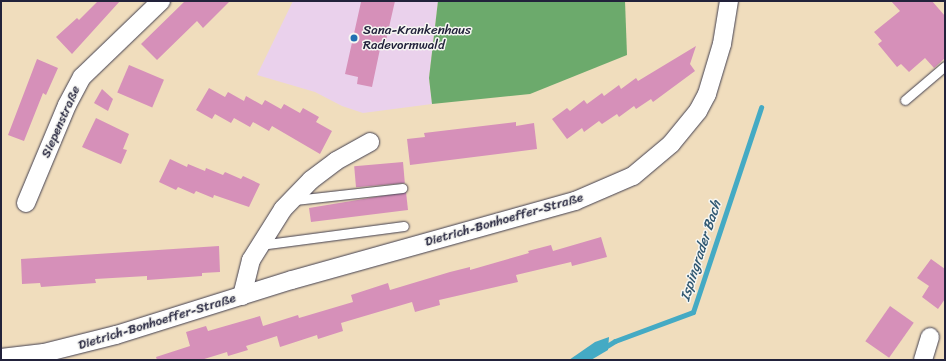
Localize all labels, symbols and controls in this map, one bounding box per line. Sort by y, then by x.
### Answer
place label: Sana-Krankenhaus Radevormwald [363,23,471,54]
marker: Sana-Krankenhaus Radevormwald [348,32,360,44]
street label: Siepenstraße [38,84,84,160]
street label: Dietrich-Bonhoeffer-Straße [423,190,585,250]
water label: Ispingrader Bach [677,199,725,303]
street label: Dietrich-Bonhoeffer-Straße [76,291,238,353]

